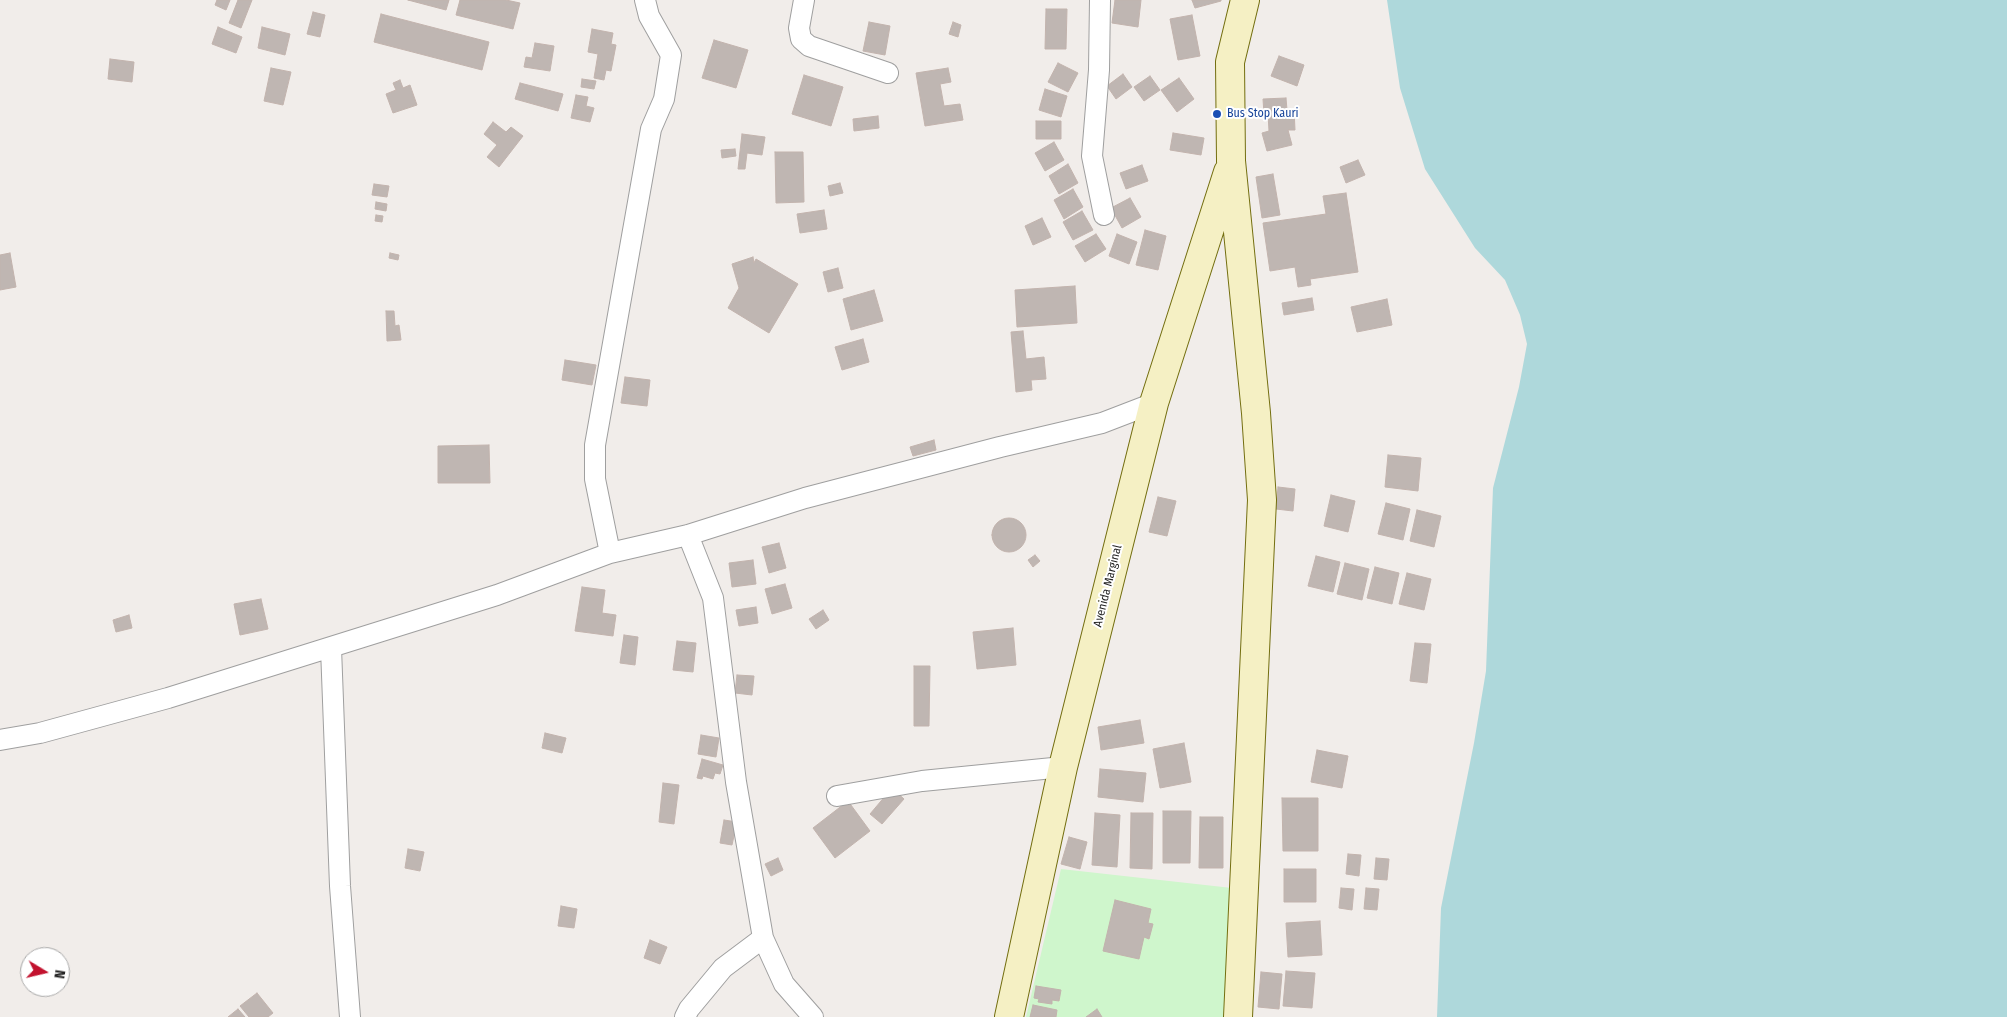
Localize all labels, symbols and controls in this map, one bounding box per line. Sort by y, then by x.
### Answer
place label: Bus Stop Kauri [1227,107,1299,121]
marker: Bus Stop Kauri [1211,108,1223,120]
street label: Avenida Marginal [1091,543,1125,629]
north arrow [20,947,70,997]
text: N [50,969,68,980]

